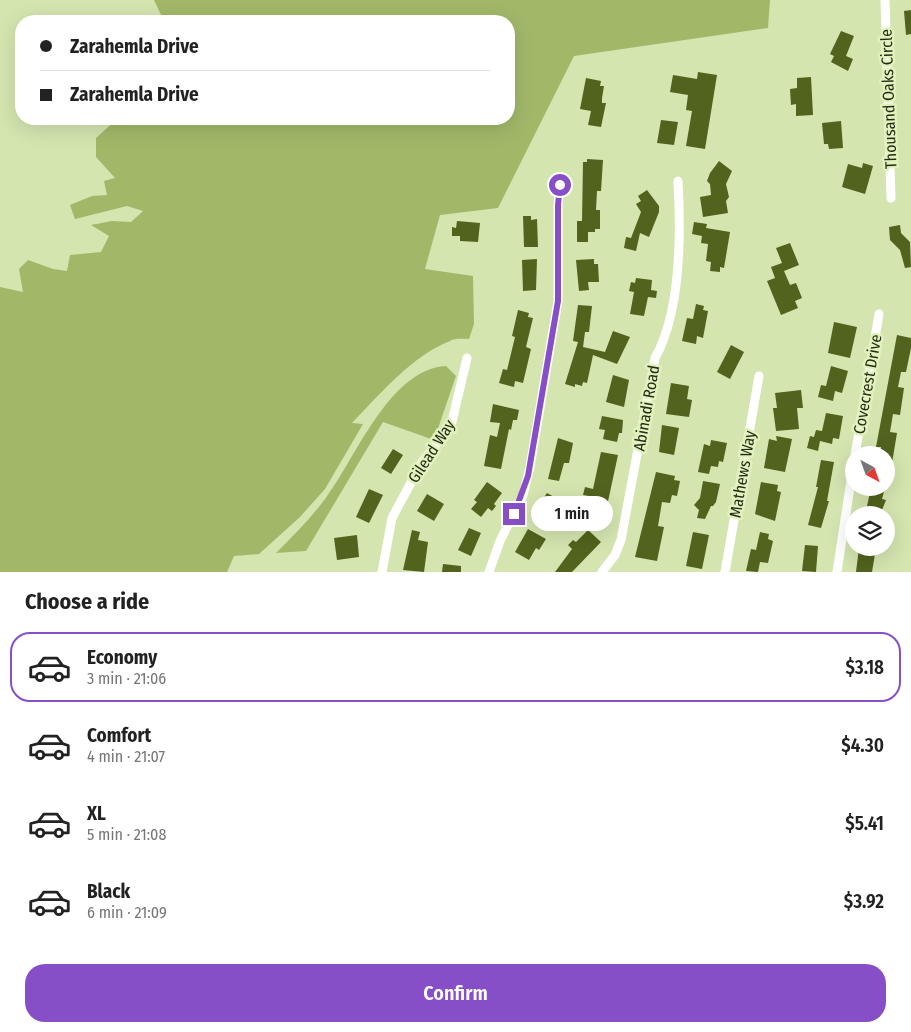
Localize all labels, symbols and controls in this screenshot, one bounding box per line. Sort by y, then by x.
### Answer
street label: Thousand Oaks Circle [877,29,900,169]
text: Zarahemla Drive [70,35,199,58]
text: Zarahemla Drive [70,83,199,106]
route start [549,174,571,196]
street label: Covecrest Drive [849,333,886,435]
street label: Abinadi Road [630,364,663,452]
street label: Gilead Way [404,415,459,486]
street label: Mathews Way [725,428,760,519]
north arrow [845,446,895,496]
map controls [845,446,895,556]
callout: 1 min [532,496,614,532]
route end [503,503,525,525]
text: 1 min [555,504,589,523]
button: layers [845,506,895,556]
text: Choose a ride [25,588,149,615]
icon: car [27,645,72,690]
text: Economy [87,646,157,669]
text: $3.18 [845,656,884,679]
text: 3 min · 21:06 [87,669,166,688]
icon: car [27,723,72,768]
text: Comfort [87,724,151,747]
text: $4.30 [841,734,884,757]
text: 4 min · 21:07 [87,747,165,766]
icon: car [27,801,72,846]
text: XL [87,802,106,825]
text: $5.41 [845,812,884,835]
text: 5 min · 21:08 [87,825,166,844]
icon: car [27,879,72,924]
text: Black [87,880,130,903]
text: $3.92 [844,890,884,913]
text: 6 min · 21:09 [87,903,167,922]
button: Confirm [25,964,886,1022]

